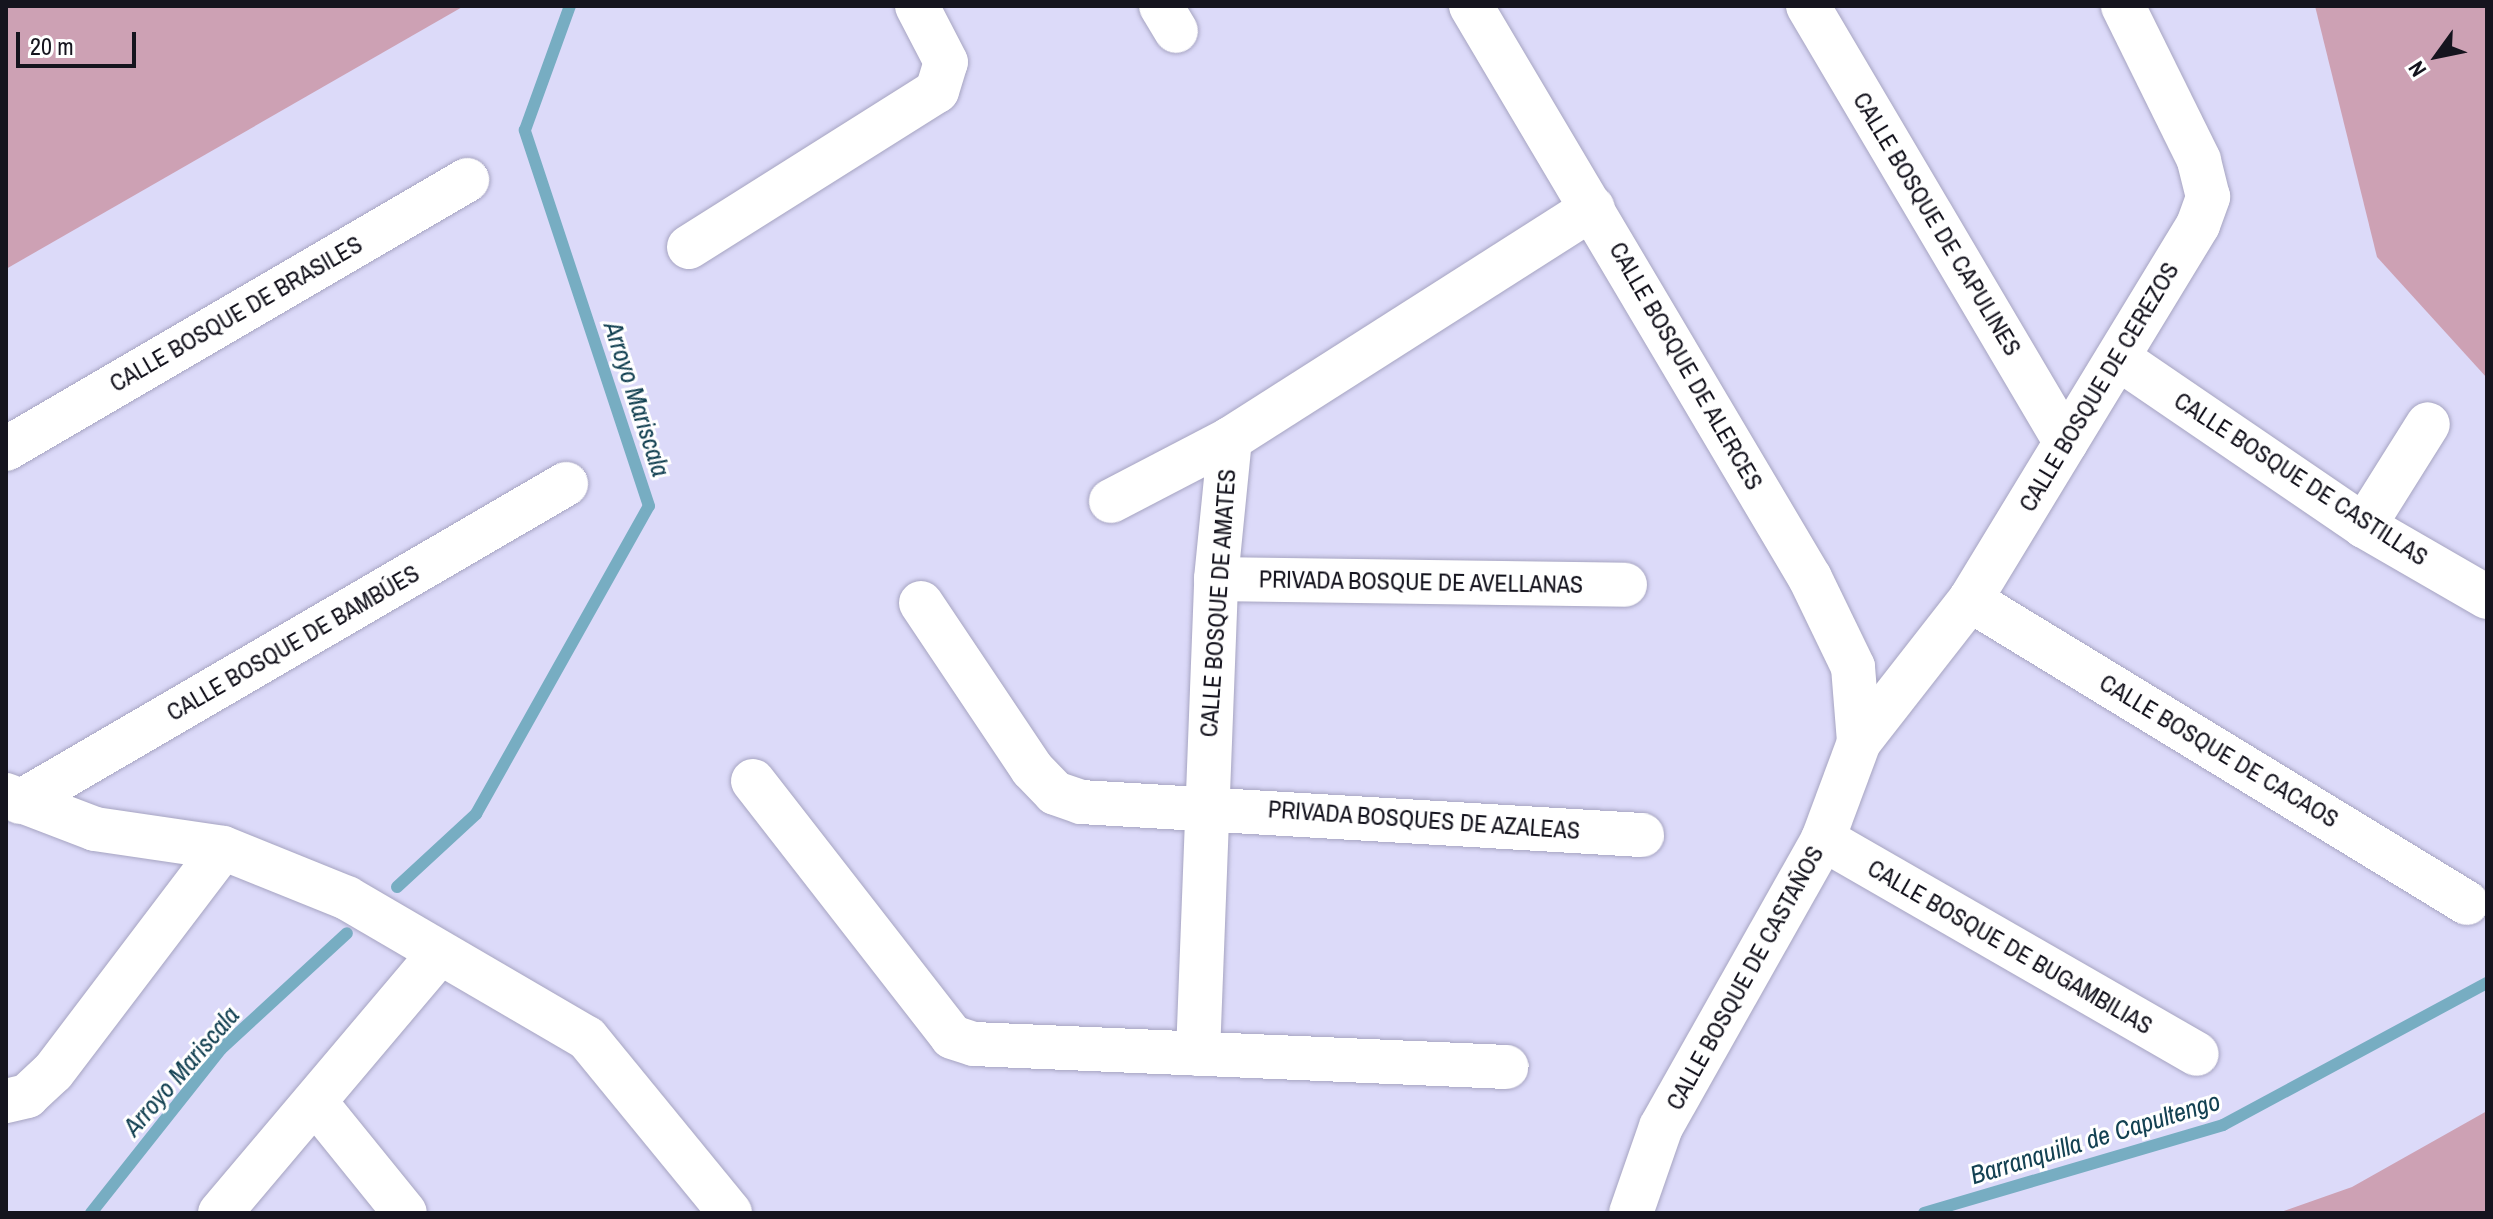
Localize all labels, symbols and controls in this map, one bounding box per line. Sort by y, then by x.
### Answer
scale bar [20,16,140,66]
north arrow [2397,16,2477,96]
text: 20 m [30,30,74,62]
text: N [2401,55,2433,83]
street label: CALLE BOSQUE DE CAPULINES [1847,87,2027,361]
street label: CALLE BOSQUE DE BRASILES [105,230,367,398]
street label: CALLE BOSQUE DE ALERCES [1603,237,1769,495]
street label: CALLE BOSQUE DE CEREZOS [2013,257,2185,517]
water label: Arroyo Mariscala [597,318,677,480]
street label: CALLE BOSQUE DE CASTILLAS [2169,386,2433,572]
street label: CALLE BOSQUE DE AMATES [1194,467,1242,739]
street label: CALLE BOSQUE DE BAMBÚES [162,559,424,727]
street label: PRIVADA BOSQUE DE AVELLANAS [1258,565,1584,599]
street label: CALLE BOSQUE DE CACAOS [2094,668,2344,834]
street label: PRIVADA BOSQUES DE AZALEAS [1266,795,1582,845]
street label: CALLE BOSQUE DE CASTAÑOS [1660,841,1830,1115]
street label: CALLE BOSQUE DE BUGAMBILIAS [1863,854,2157,1040]
water label: Arroyo Mariscala [116,1000,246,1142]
water label: Barranquilla de Capultengo [1966,1085,2224,1191]

